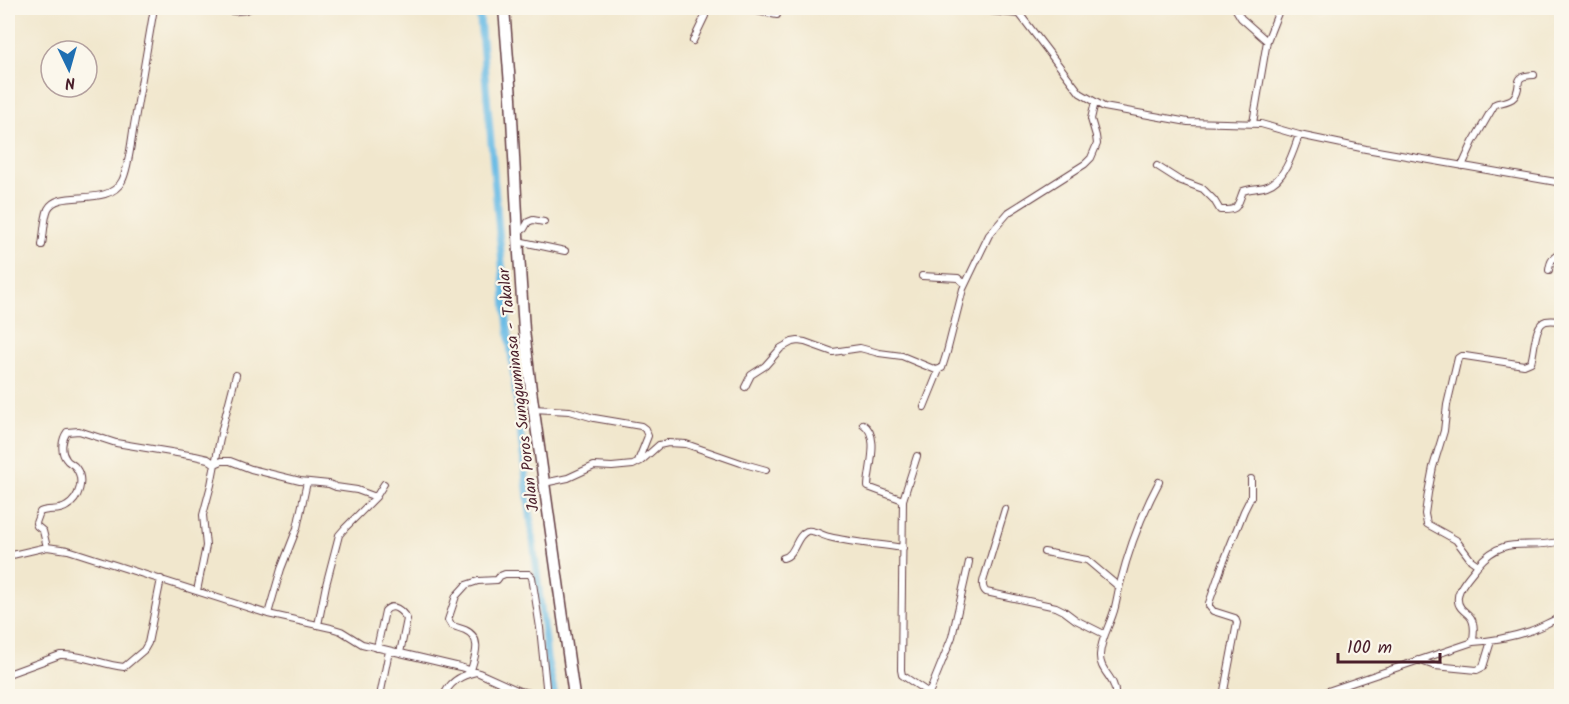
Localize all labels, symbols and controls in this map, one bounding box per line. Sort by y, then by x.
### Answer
north arrow [39,39,99,99]
text: N [64,70,76,95]
street label: Jalan Poros Sungguminasa - Takalar [491,265,546,513]
scale bar [1338,626,1440,664]
text: 100 m [1347,634,1392,663]

